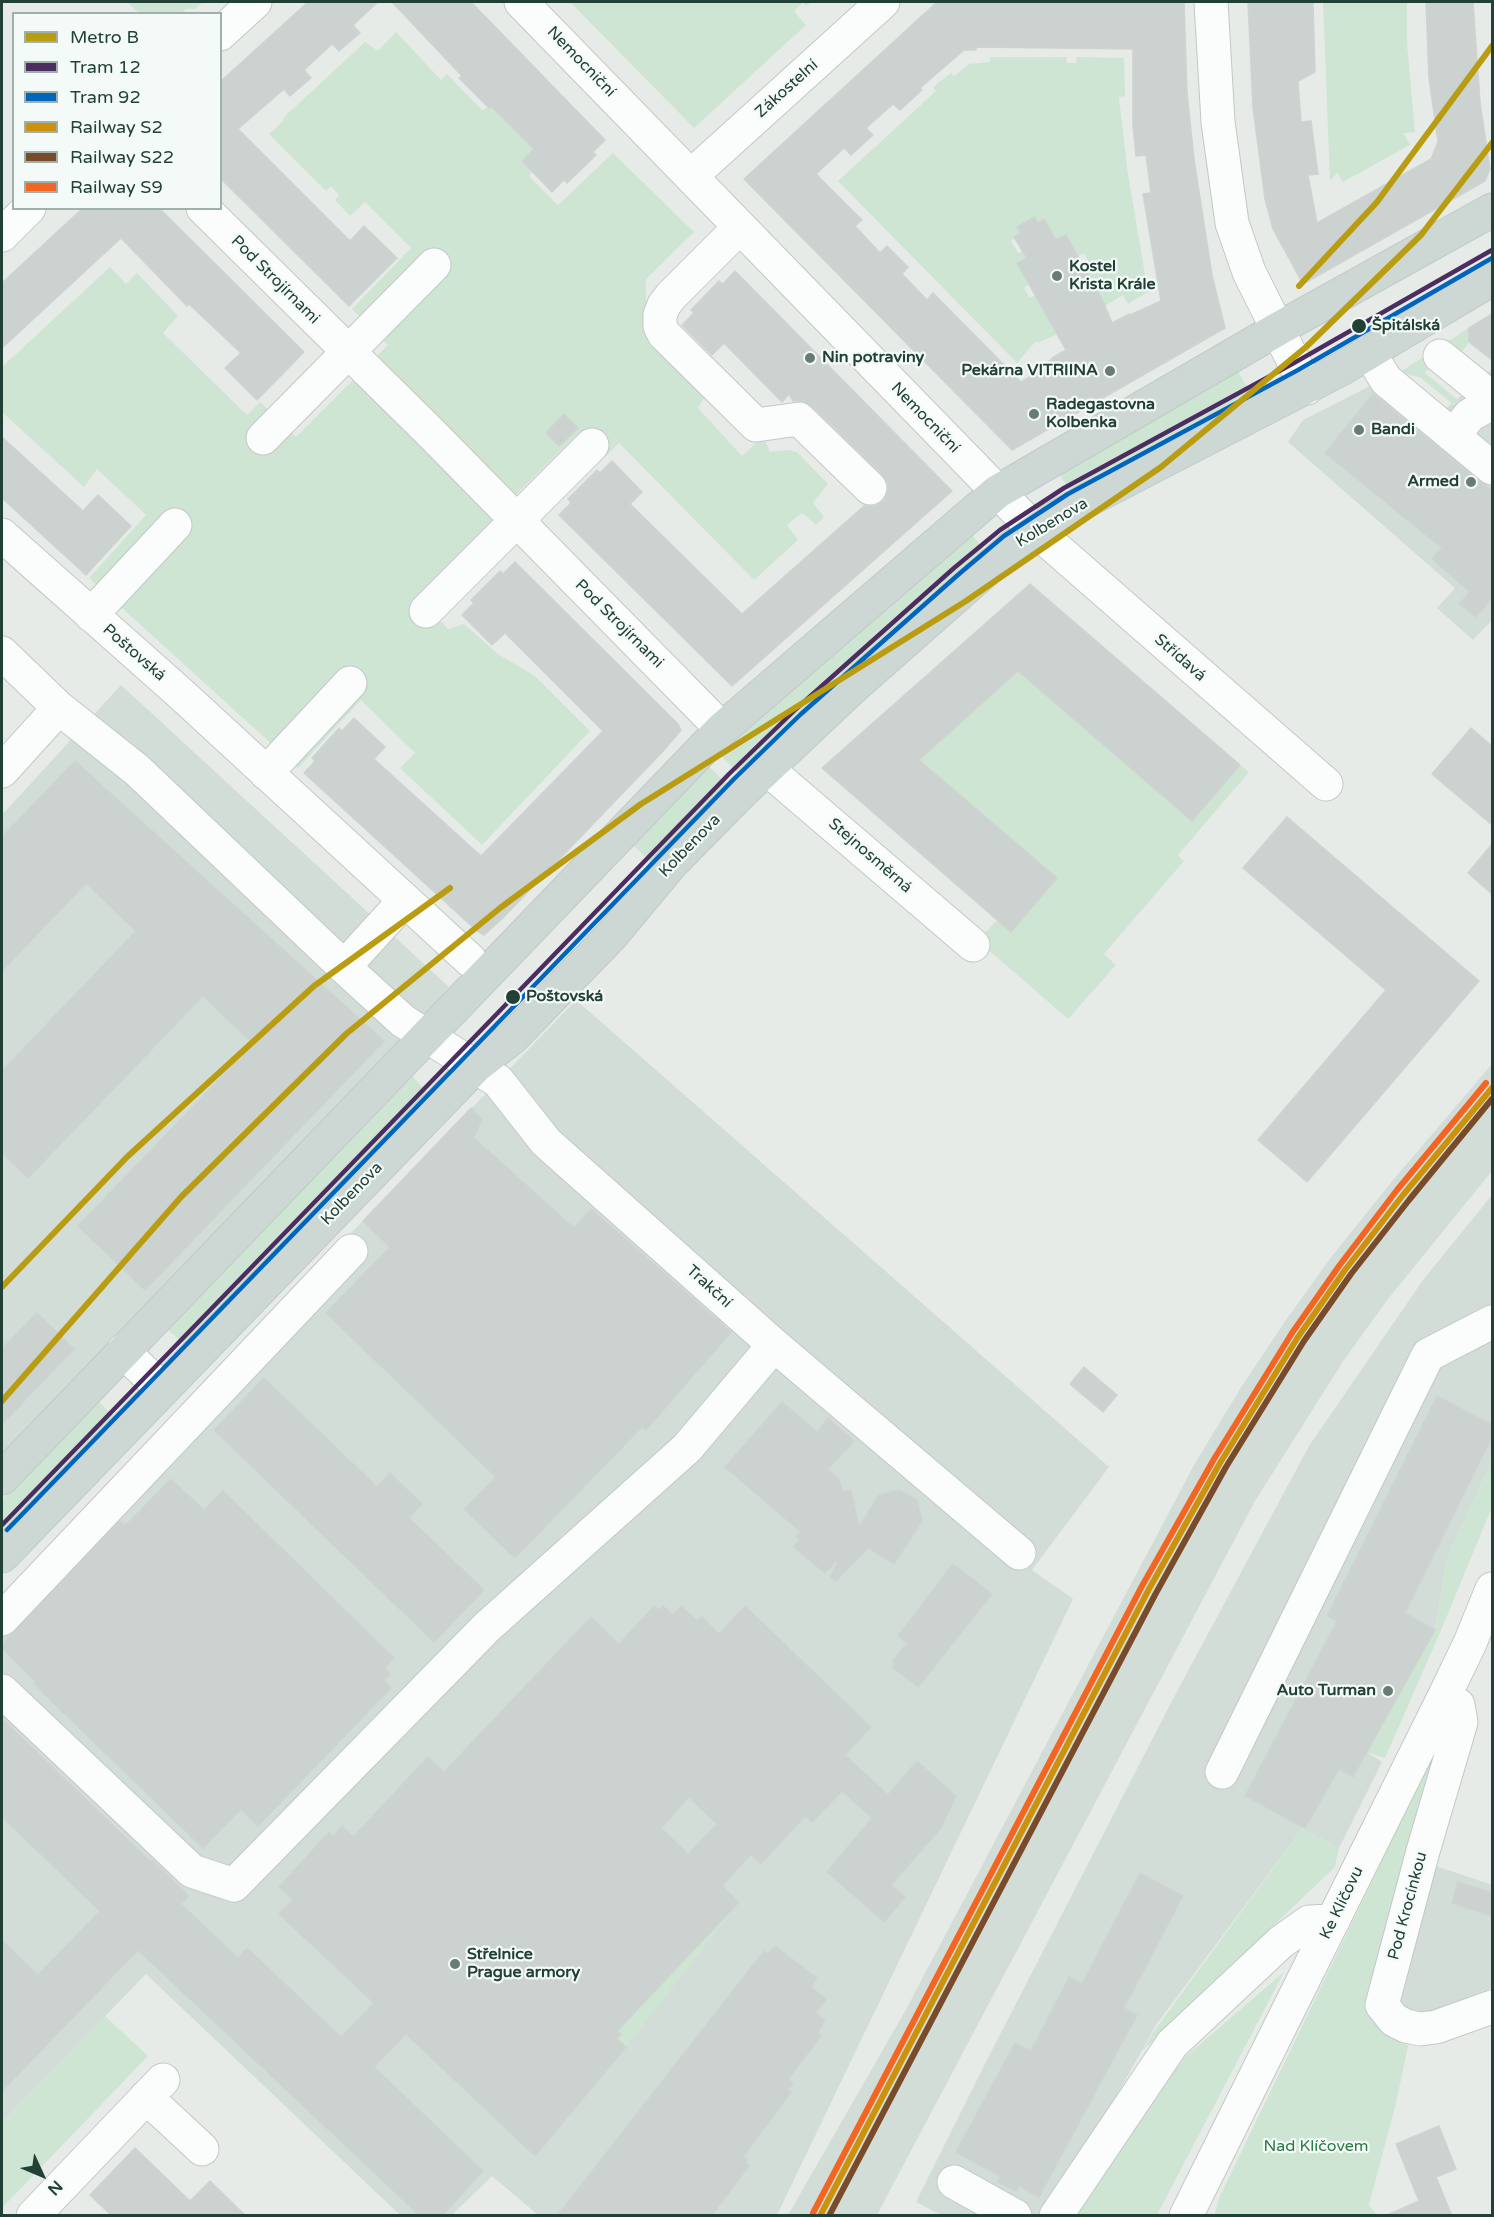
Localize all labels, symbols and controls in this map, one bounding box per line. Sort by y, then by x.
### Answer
legend [12,12,222,210]
street label: Nemocniční [543,23,619,101]
text: Metro B [70,26,139,48]
text: Tram 12 [70,56,141,78]
street label: Zákostelní [752,56,822,122]
text: Tram 92 [70,86,141,108]
text: Railway S2 [70,116,163,138]
text: Railway S22 [70,146,174,168]
text: Railway S9 [70,176,163,198]
street label: Pod Strojírnami [227,232,323,328]
place label: Kostel Krista Krále [1069,257,1156,295]
marker: Kostel Krista Krále [1050,269,1064,283]
place label: Špitálská [1372,316,1440,336]
marker: Špitálská [1350,317,1368,335]
place label: Nin potraviny [822,348,924,368]
marker: Nin potraviny [803,351,817,365]
place label: Pekárna VITRIINA [961,361,1098,381]
marker: Pekárna VITRIINA [1103,364,1117,378]
street label: Nemocniční [887,379,963,457]
place label: Radegastovna Kolbenka [1046,395,1155,433]
marker: Radegastovna Kolbenka [1027,407,1041,421]
place label: Bandi [1371,420,1415,440]
marker: Bandi [1352,423,1366,437]
place label: Armed [1407,472,1459,492]
marker: Armed [1464,475,1478,489]
street label: Kolbenova [1013,494,1091,552]
street label: Pod Strojírnami [571,576,667,672]
street label: Poštovská [99,620,169,686]
street label: Střídavá [1150,630,1210,686]
street label: Kolbenova [655,810,725,882]
street label: Stejnosměrná [824,815,916,897]
place label: Poštovská [526,987,603,1007]
marker: Poštovská [504,988,522,1006]
street label: Kolbenova [317,1158,387,1230]
street label: Trakční [682,1262,736,1312]
place label: Auto Turman [1277,1681,1376,1701]
marker: Auto Turman [1381,1684,1395,1698]
street label: Pod Krocínkou [1384,1850,1432,1962]
street label: Ke Klíčovu [1316,1863,1368,1943]
place label: Střelnice Prague armory [467,1945,580,1983]
marker: Střelnice Prague armory [448,1957,462,1971]
park label: Nad Klíčovem [1264,2137,1368,2157]
north arrow [12,2145,72,2205]
text: N [43,2176,67,2199]

